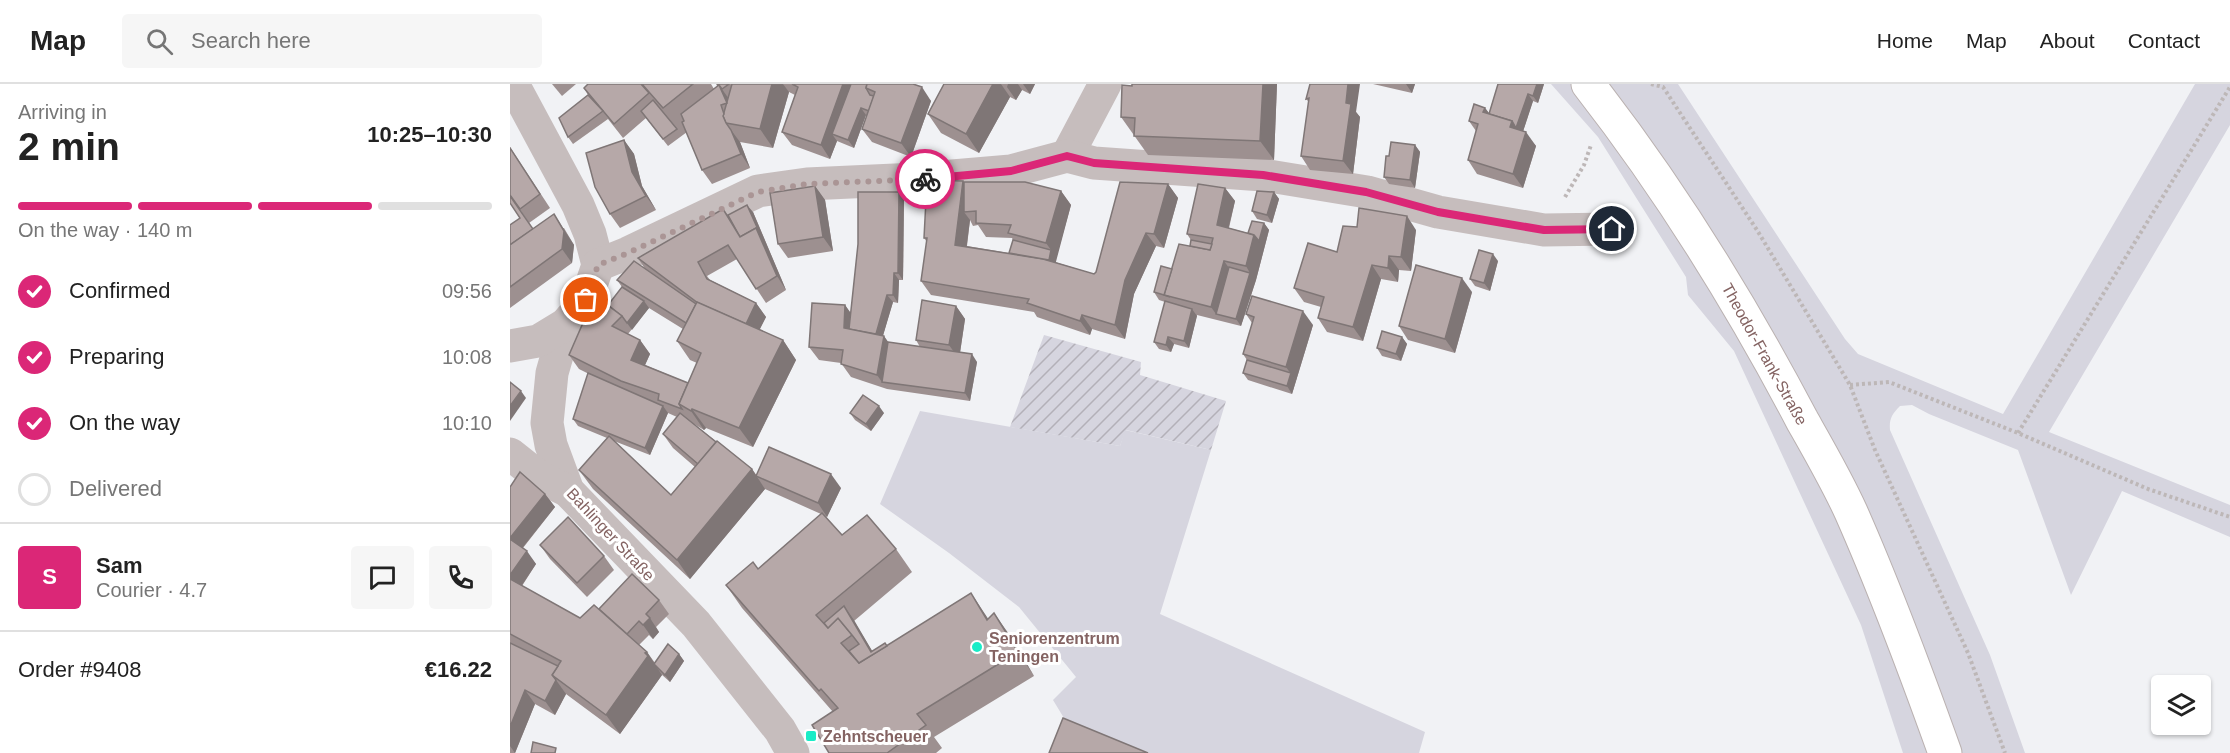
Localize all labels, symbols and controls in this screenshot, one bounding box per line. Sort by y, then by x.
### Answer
search box [122,14,542,68]
text: Map [30,25,86,56]
icon: search [143,25,176,58]
text: Search here [191,28,311,53]
text: Home [1877,29,1933,52]
text: Map [1966,29,2007,52]
text: About [2040,29,2095,52]
text: Contact [2128,29,2200,52]
text: Arriving in [18,101,107,123]
text: 10:25–10:30 [367,122,492,147]
text: 2 min [18,125,120,168]
courier [895,149,955,209]
icon: bike [909,163,942,196]
pin [1586,203,1637,254]
icon: home [1595,212,1628,245]
text: On the way · 140 m [18,219,193,241]
pin [560,274,611,325]
icon: check [18,275,51,308]
text: Confirmed [69,278,170,303]
text: 09:56 [442,280,492,302]
street label: Theodor-Frank-Straße [1719,281,1811,428]
icon: bag [569,283,602,316]
icon: check [18,341,51,374]
text: Preparing [69,344,164,369]
text: 10:08 [442,346,492,368]
icon: check [18,407,51,440]
text: On the way [69,410,180,435]
text: 10:10 [442,412,492,434]
text: Delivered [69,476,162,501]
street label: Bahlinger Straße [563,485,658,584]
button: chat [351,546,414,609]
button: phone [429,546,492,609]
text: Sam [96,553,142,578]
text: S [42,564,57,589]
text: Courier · 4.7 [96,579,207,601]
place label: Seniorenzentrum Teningen [989,630,1120,665]
marker: Seniorenzentrum Teningen [970,640,984,654]
text: Order #9408 [18,657,142,682]
text: €16.22 [425,657,492,682]
map controls [2151,675,2211,735]
button: layers [2151,675,2211,735]
place label: Zehntscheuer [823,728,928,745]
marker: Zehntscheuer [804,729,818,743]

